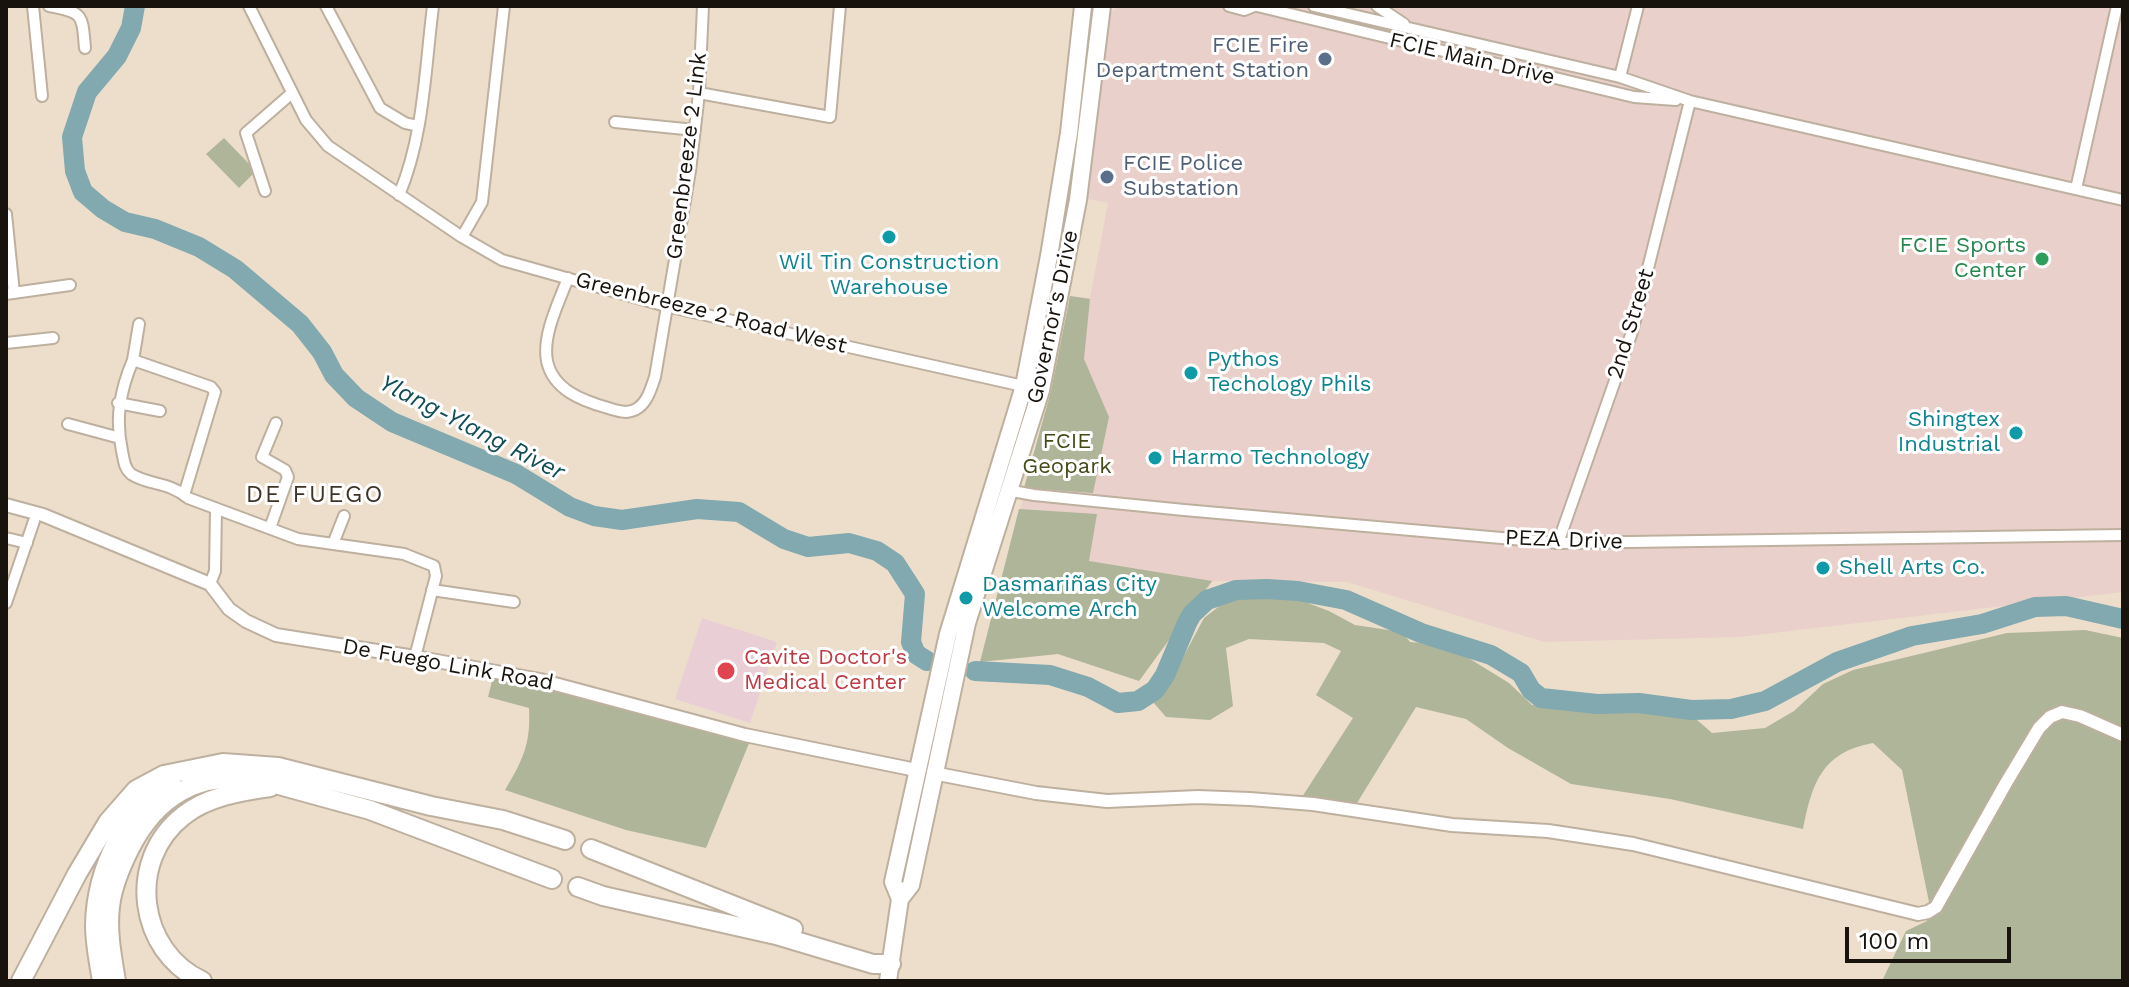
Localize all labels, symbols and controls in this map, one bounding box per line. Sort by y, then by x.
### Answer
street label: FCIE Main Drive [1387,27,1557,91]
place label: FCIE Fire Department Station [1096,33,1309,84]
marker: FCIE Fire Department Station [1316,50,1334,68]
street label: Greenbreeze 2 Link [661,51,713,261]
place label: FCIE Police Substation [1123,151,1243,202]
marker: FCIE Police Substation [1098,168,1116,186]
marker: Wil Tin Construction Warehouse [880,228,898,246]
street label: Governor's Drive [1022,228,1084,406]
place label: FCIE Sports Center [1900,233,2026,284]
place label: Wil Tin Construction Warehouse [779,250,999,302]
marker: FCIE Sports Center [2033,250,2051,268]
street label: Greenbreeze 2 Road West [573,266,849,360]
street label: 2nd Street [1602,266,1660,382]
place label: Pythos Techology Phils [1207,347,1371,398]
marker: Pythos Techology Phils [1182,364,1200,382]
water label: Ylang-Ylang River [375,369,569,487]
place label: Shingtex Industrial [1898,407,2000,458]
marker: Shingtex Industrial [2007,424,2025,442]
park label: FCIE Geopark [1022,429,1112,480]
place label: Harmo Technology [1171,445,1369,471]
marker: Harmo Technology [1146,449,1164,467]
district label: DE FUEGO [246,481,384,509]
street label: PEZA Drive [1505,525,1623,555]
place label: Shell Arts Co. [1839,555,1985,581]
marker: Shell Arts Co. [1814,559,1832,577]
place label: Dasmariñas City Welcome Arch [982,572,1157,624]
marker: Dasmariñas City Welcome Arch [957,589,975,607]
street label: De Fuego Link Road [341,633,555,697]
place label: Cavite Doctor's Medical Center [744,645,907,696]
marker: Cavite Doctor's Medical Center [715,660,737,682]
scale bar [1849,911,2015,961]
text: 100 m [1859,927,1929,955]

